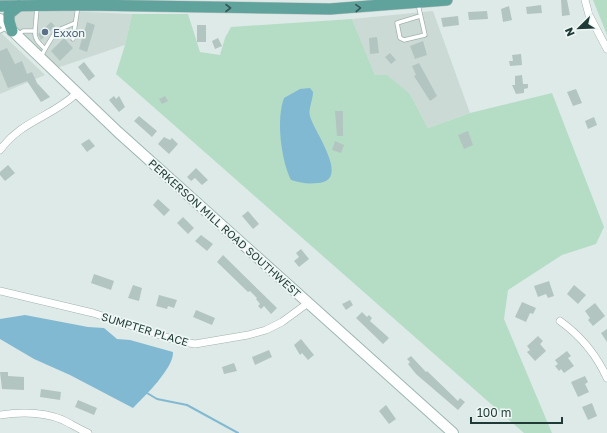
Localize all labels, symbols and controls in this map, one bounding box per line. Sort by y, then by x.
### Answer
one-way arrow [355,3,361,12]
one-way arrow [225,4,231,12]
north arrow [559,8,599,48]
place label: Exxon [53,26,85,39]
text: N [562,26,577,38]
marker: Exxon [40,27,50,37]
street label: PERKERSON MILL ROAD SOUTHWEST [146,156,304,300]
street label: SUMPTER PLACE [100,310,190,349]
scale bar [471,399,562,425]
text: 100 m [477,405,511,420]

